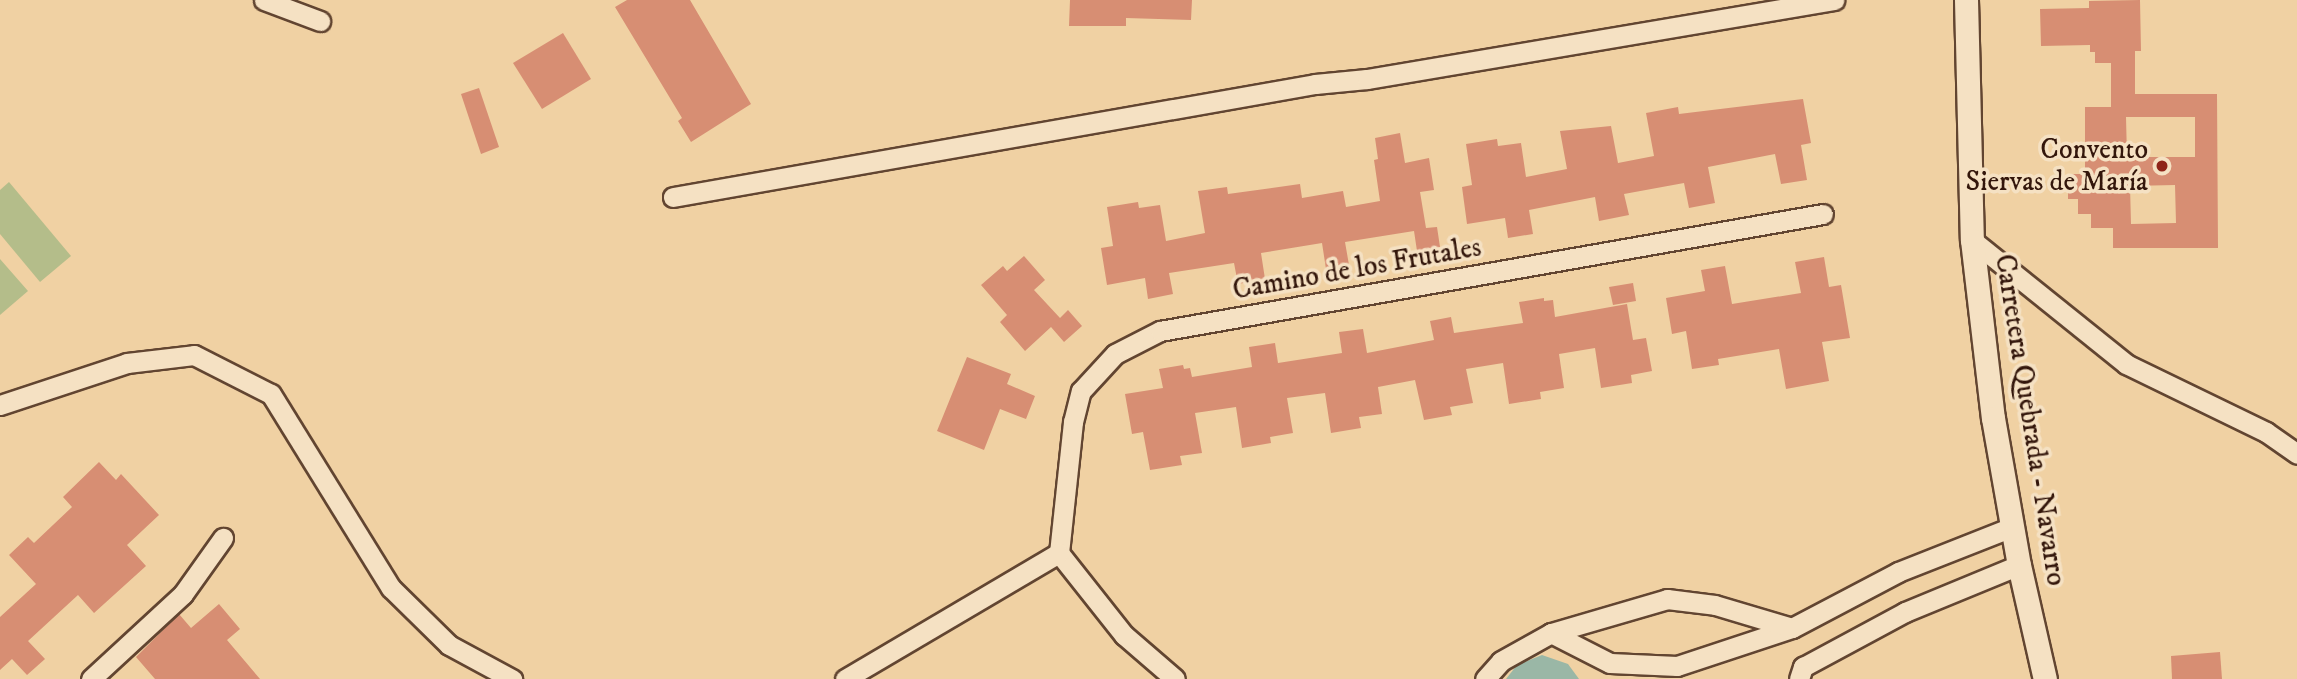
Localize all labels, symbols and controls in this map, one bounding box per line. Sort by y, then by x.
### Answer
place label: Convento Siervas de María [1966,133,2148,199]
marker: Convento Siervas de María [2154,158,2170,174]
street label: Camino de los Frutales [1230,231,1484,307]
street label: Carretera Quebrada - Navarro [1987,252,2073,588]

